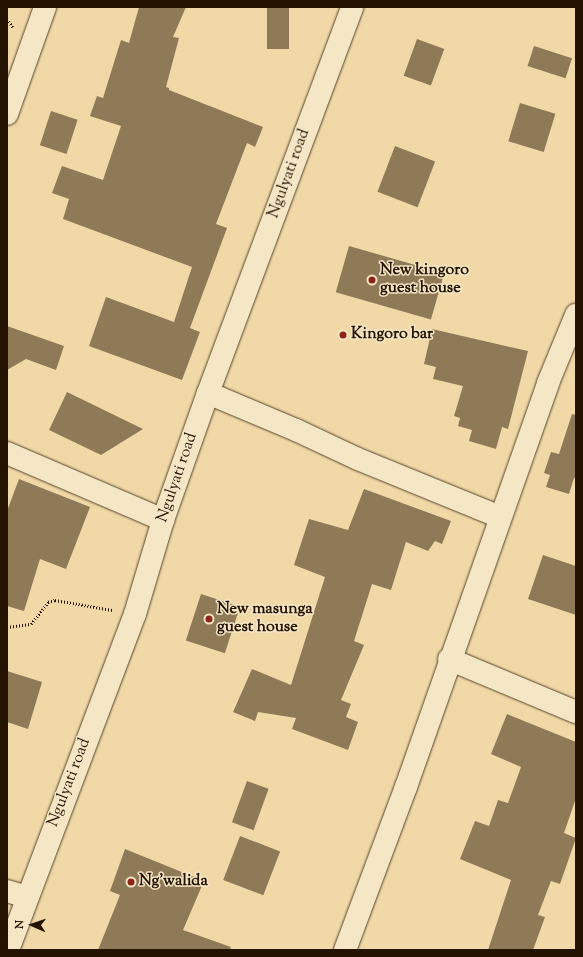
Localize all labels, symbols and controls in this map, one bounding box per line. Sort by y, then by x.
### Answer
street label: Ngulyati road [265,127,315,221]
place label: New kingoro guest house [380,261,469,299]
marker: New kingoro guest house [367,275,377,285]
place label: Kingoro bar [351,325,433,345]
marker: Kingoro bar [338,330,348,340]
street label: Ngulyati road [154,431,202,525]
place label: New masunga guest house [217,600,313,638]
marker: New masunga guest house [204,614,214,624]
street label: Ngulyati road [44,736,96,830]
place label: Ng'walida [139,872,208,892]
marker: Ng'walida [126,877,136,887]
north arrow [12,905,52,945]
text: N [12,920,28,929]

